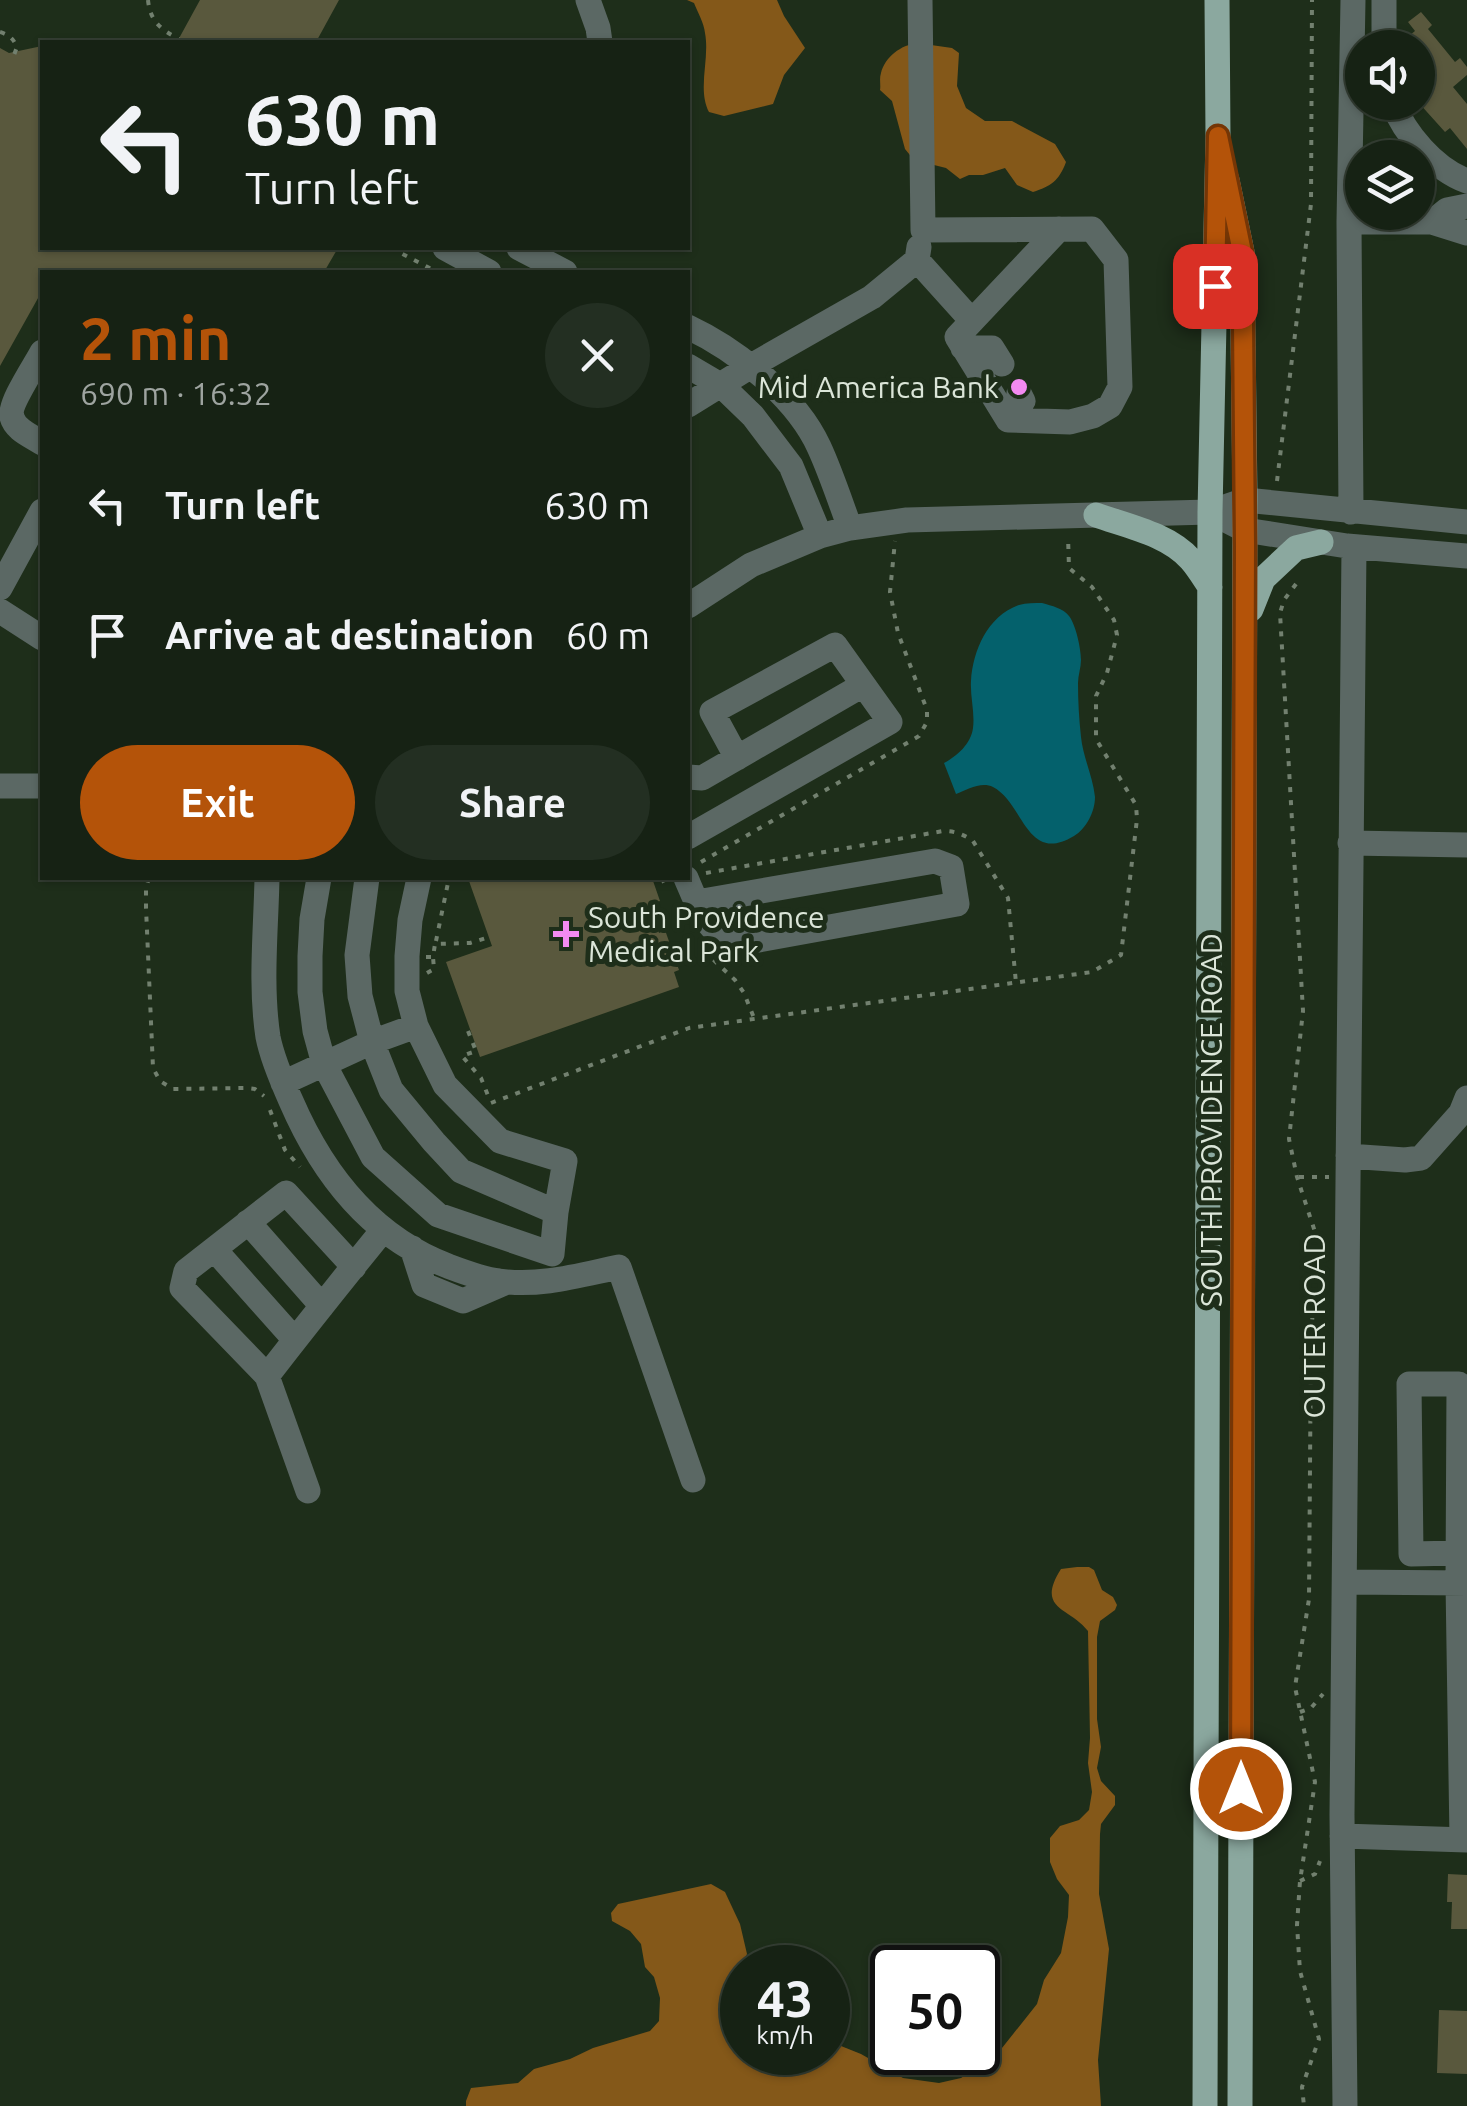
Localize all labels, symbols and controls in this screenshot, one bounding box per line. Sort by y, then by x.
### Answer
map controls [1345,30,1435,230]
button: sound [1345,30,1435,120]
icon: left [80,80,210,210]
text: 630 m [245,80,440,158]
button: layers [1345,140,1435,230]
text: Turn left [245,162,419,213]
pin [1173,244,1258,329]
icon: arrive [1188,259,1243,314]
button: close [545,303,650,408]
text: 2 min [80,304,232,371]
place label: Mid America Bank [758,370,999,404]
text: 690 m · 16:32 [80,375,272,411]
marker: Mid America Bank [1008,376,1030,398]
icon: left [80,478,135,533]
text: Turn left [165,484,320,526]
text: 630 m [544,484,650,526]
icon: arrive [80,608,135,663]
text: Arrive at destination [165,614,534,656]
text: 60 m [566,614,650,656]
button: Exit [80,745,355,860]
button: Share [375,745,650,860]
place label: South Providence Medical Park [588,900,825,968]
marker: South Providence Medical Park [553,921,579,947]
street label: SOUTH PROVIDENCE ROAD [1194,933,1228,1307]
street label: OUTER ROAD [1297,1233,1331,1419]
position arrow [1189,1737,1293,1841]
speed limit sign: 50 [870,1945,1000,2075]
text: 43 [757,1970,813,2026]
text: km/h [756,2021,814,2049]

